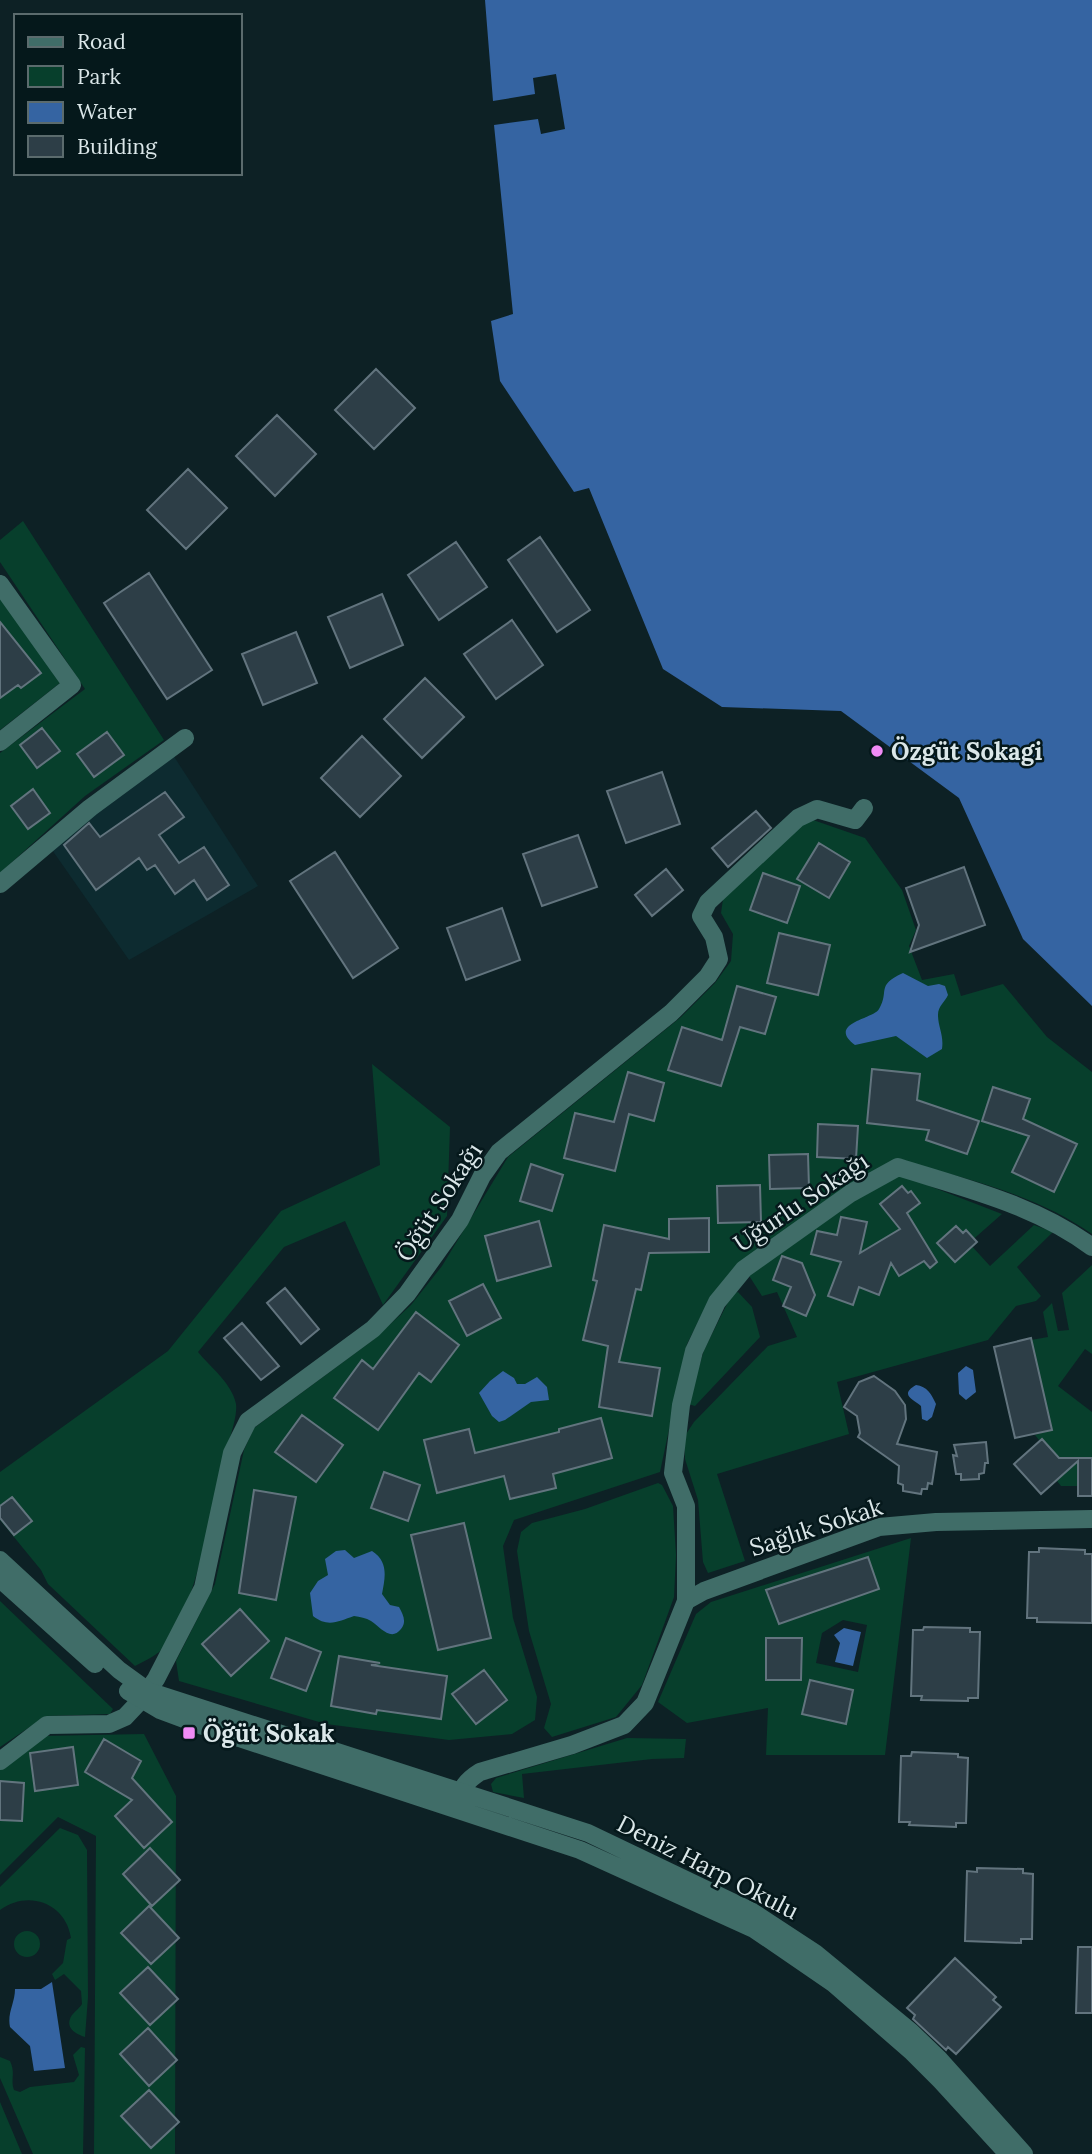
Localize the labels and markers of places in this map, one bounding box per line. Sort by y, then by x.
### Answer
place label: Özgüt Sokagi [891,736,1043,767]
marker: Özgüt Sokagi [869,743,885,759]
place label: Öğüt Sokak [203,1718,334,1749]
marker: Öğüt Sokak [181,1725,197,1741]

